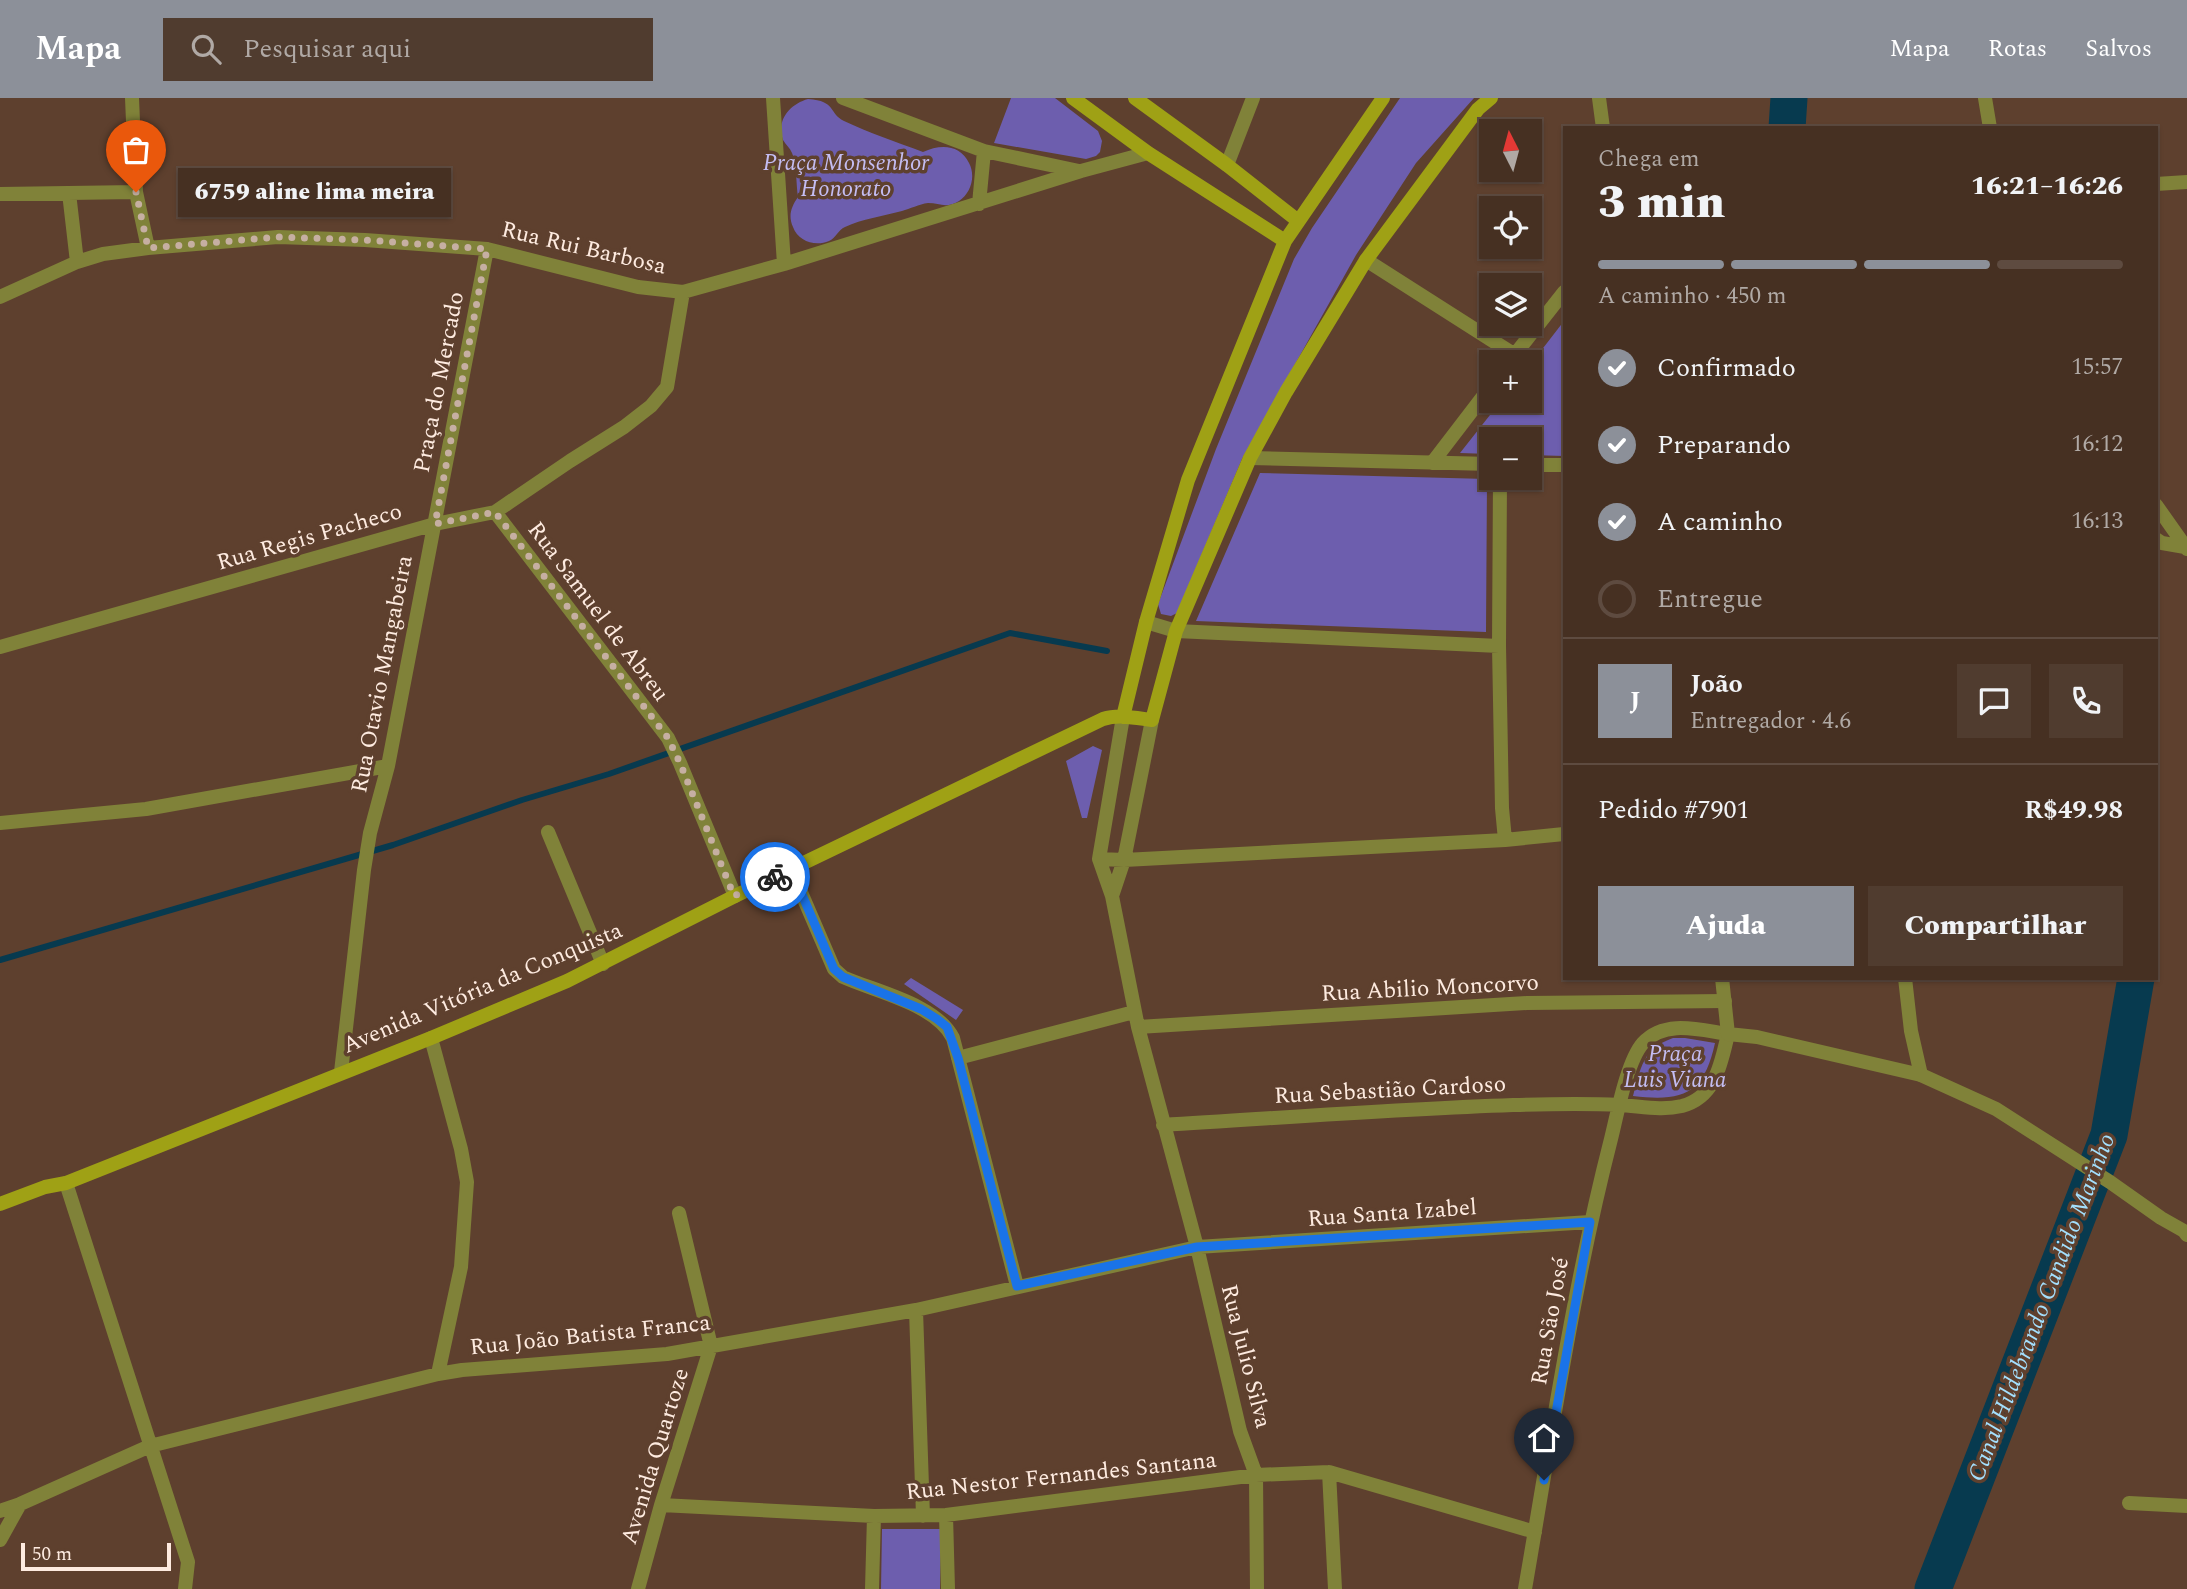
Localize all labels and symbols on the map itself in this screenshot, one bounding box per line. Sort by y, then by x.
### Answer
north arrow [1479,119,1542,182]
pin [106,120,166,192]
park label: Praça Monsenhor Honorato [763,146,930,207]
callout: 6759 aline lima meira [178,168,451,217]
street label: Rua Rui Barbosa [498,212,670,284]
street label: Praça do Mercado [405,289,474,476]
street label: Rua Regis Pacheco [213,494,406,581]
street label: Rua Samuel de Abreu [518,514,677,710]
street label: Rua Otavio Mangabeira [342,552,423,796]
courier [740,842,810,912]
street label: Avenida Vitória da Conquista [337,913,628,1063]
street label: Rua Abilio Moncorvo [1320,965,1540,1012]
park label: Praça Luis Viana [1624,1037,1727,1098]
street label: Rua Sebastião Cardoso [1273,1067,1507,1114]
water label: Canal Hildebrando Candido Marinho [1959,1128,2125,1487]
street label: Rua Santa Izabel [1306,1190,1478,1237]
street label: Rua São José [1522,1255,1579,1388]
street label: Rua Julio Silva [1211,1281,1280,1432]
street label: Rua João Batista Franca [468,1305,712,1366]
street label: Avenida Quartoze [612,1364,699,1549]
pin [1514,1408,1574,1480]
street label: Rua Nestor Fernandes Santana [904,1443,1218,1510]
scale bar [21,1540,172,1572]

